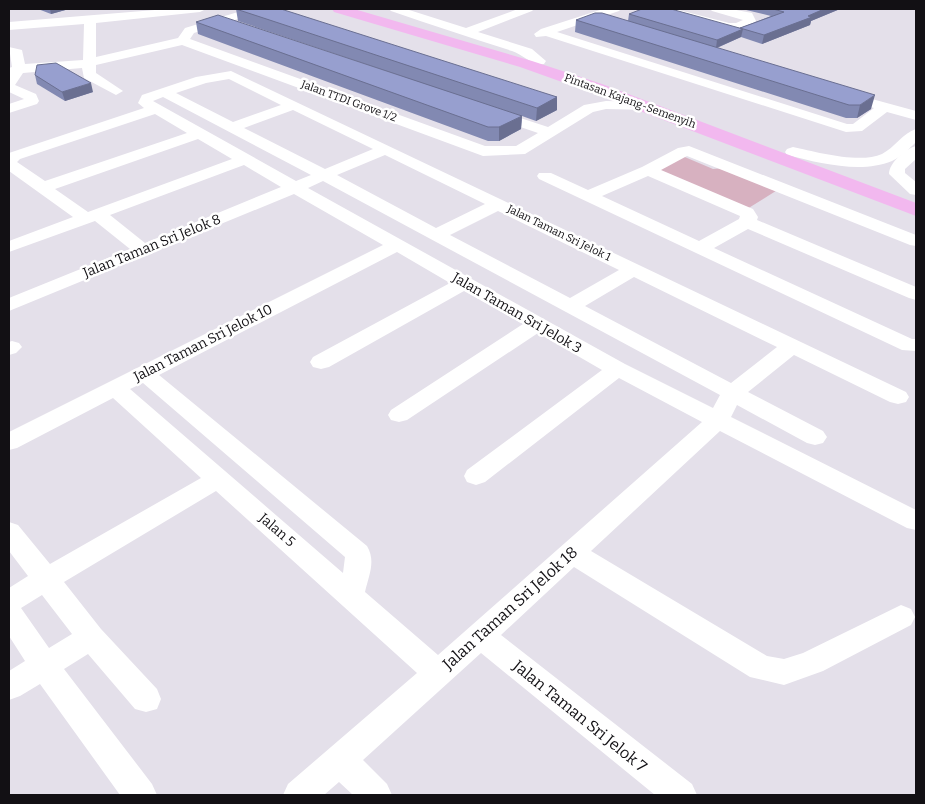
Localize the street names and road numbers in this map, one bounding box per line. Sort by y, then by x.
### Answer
street label: Pintasan Kajang-Semenyih [562,71,698,131]
street label: Jalan TTDI Grove 1/2 [299,77,399,124]
street label: Jalan Taman Sri Jelok 1 [504,202,613,264]
street label: Jalan Taman Sri Jelok 8 [80,211,223,282]
street label: Jalan Taman Sri Jelok 3 [448,268,585,357]
street label: Jalan Taman Sri Jelok 10 [130,301,275,386]
street label: Jalan 5 [255,509,299,550]
street label: Jalan Taman Sri Jelok 18 [438,542,581,674]
street label: Jalan Taman Sri Jelok 7 [509,656,651,776]

